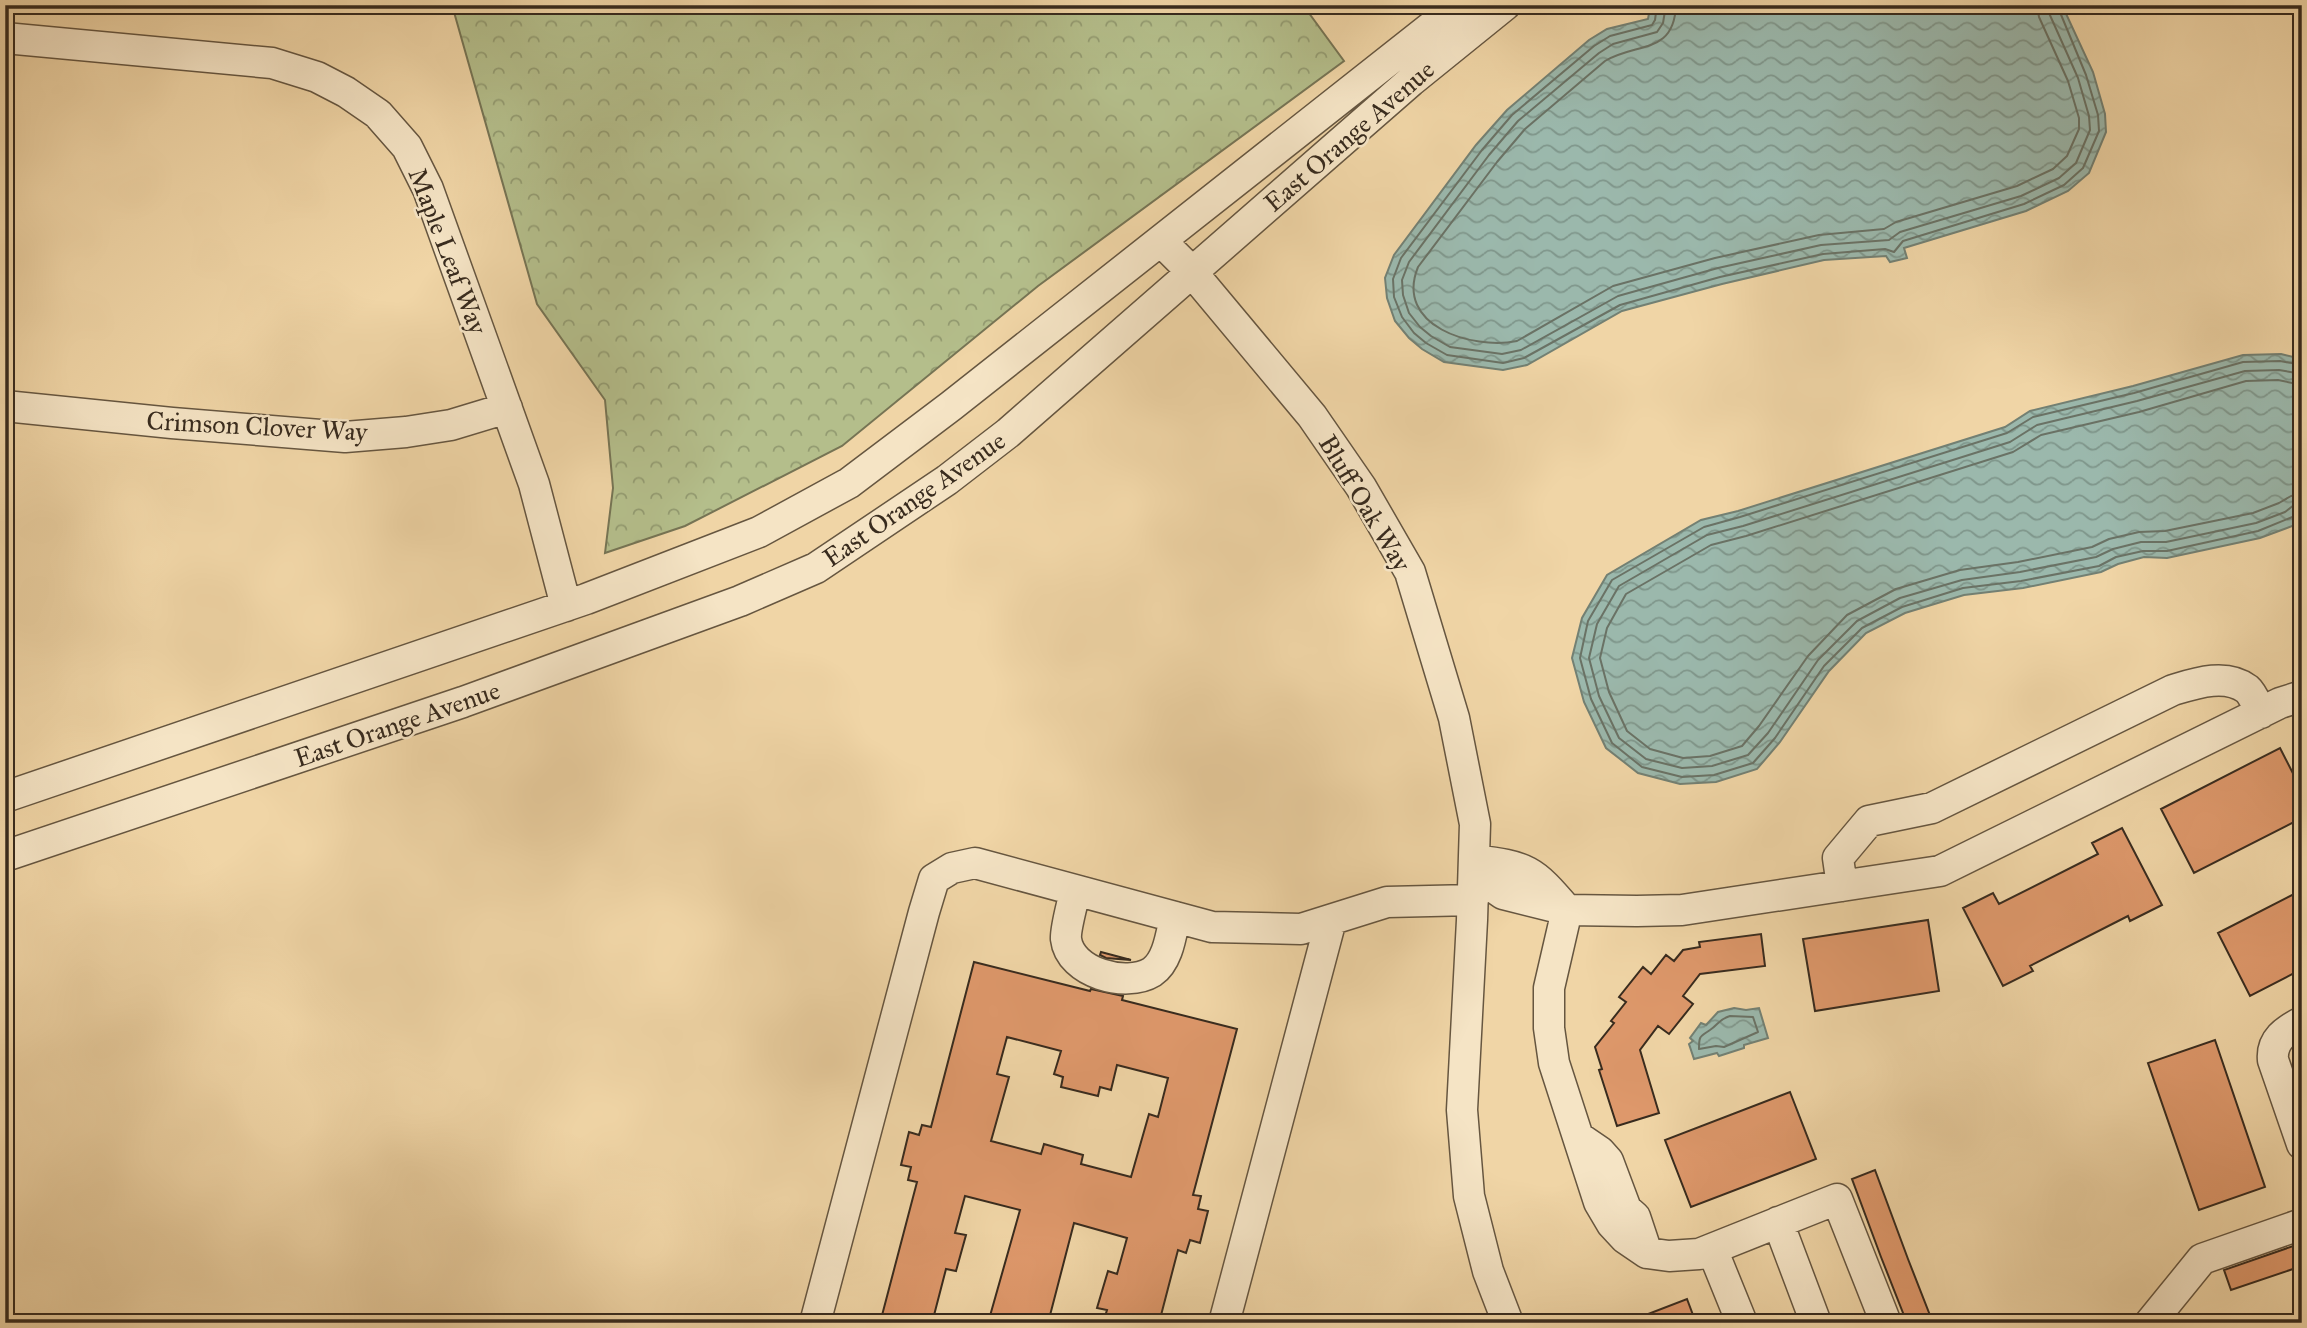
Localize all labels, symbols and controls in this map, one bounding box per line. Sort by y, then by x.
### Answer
street label: East Orange Avenue [1257,53,1441,219]
street label: Maple Leaf Way [402,163,495,339]
street label: Crimson Clover Way [146,404,369,448]
street label: East Orange Avenue [817,424,1011,574]
street label: Bluff Oak Way [1312,429,1419,578]
street label: East Orange Avenue [290,674,504,774]

